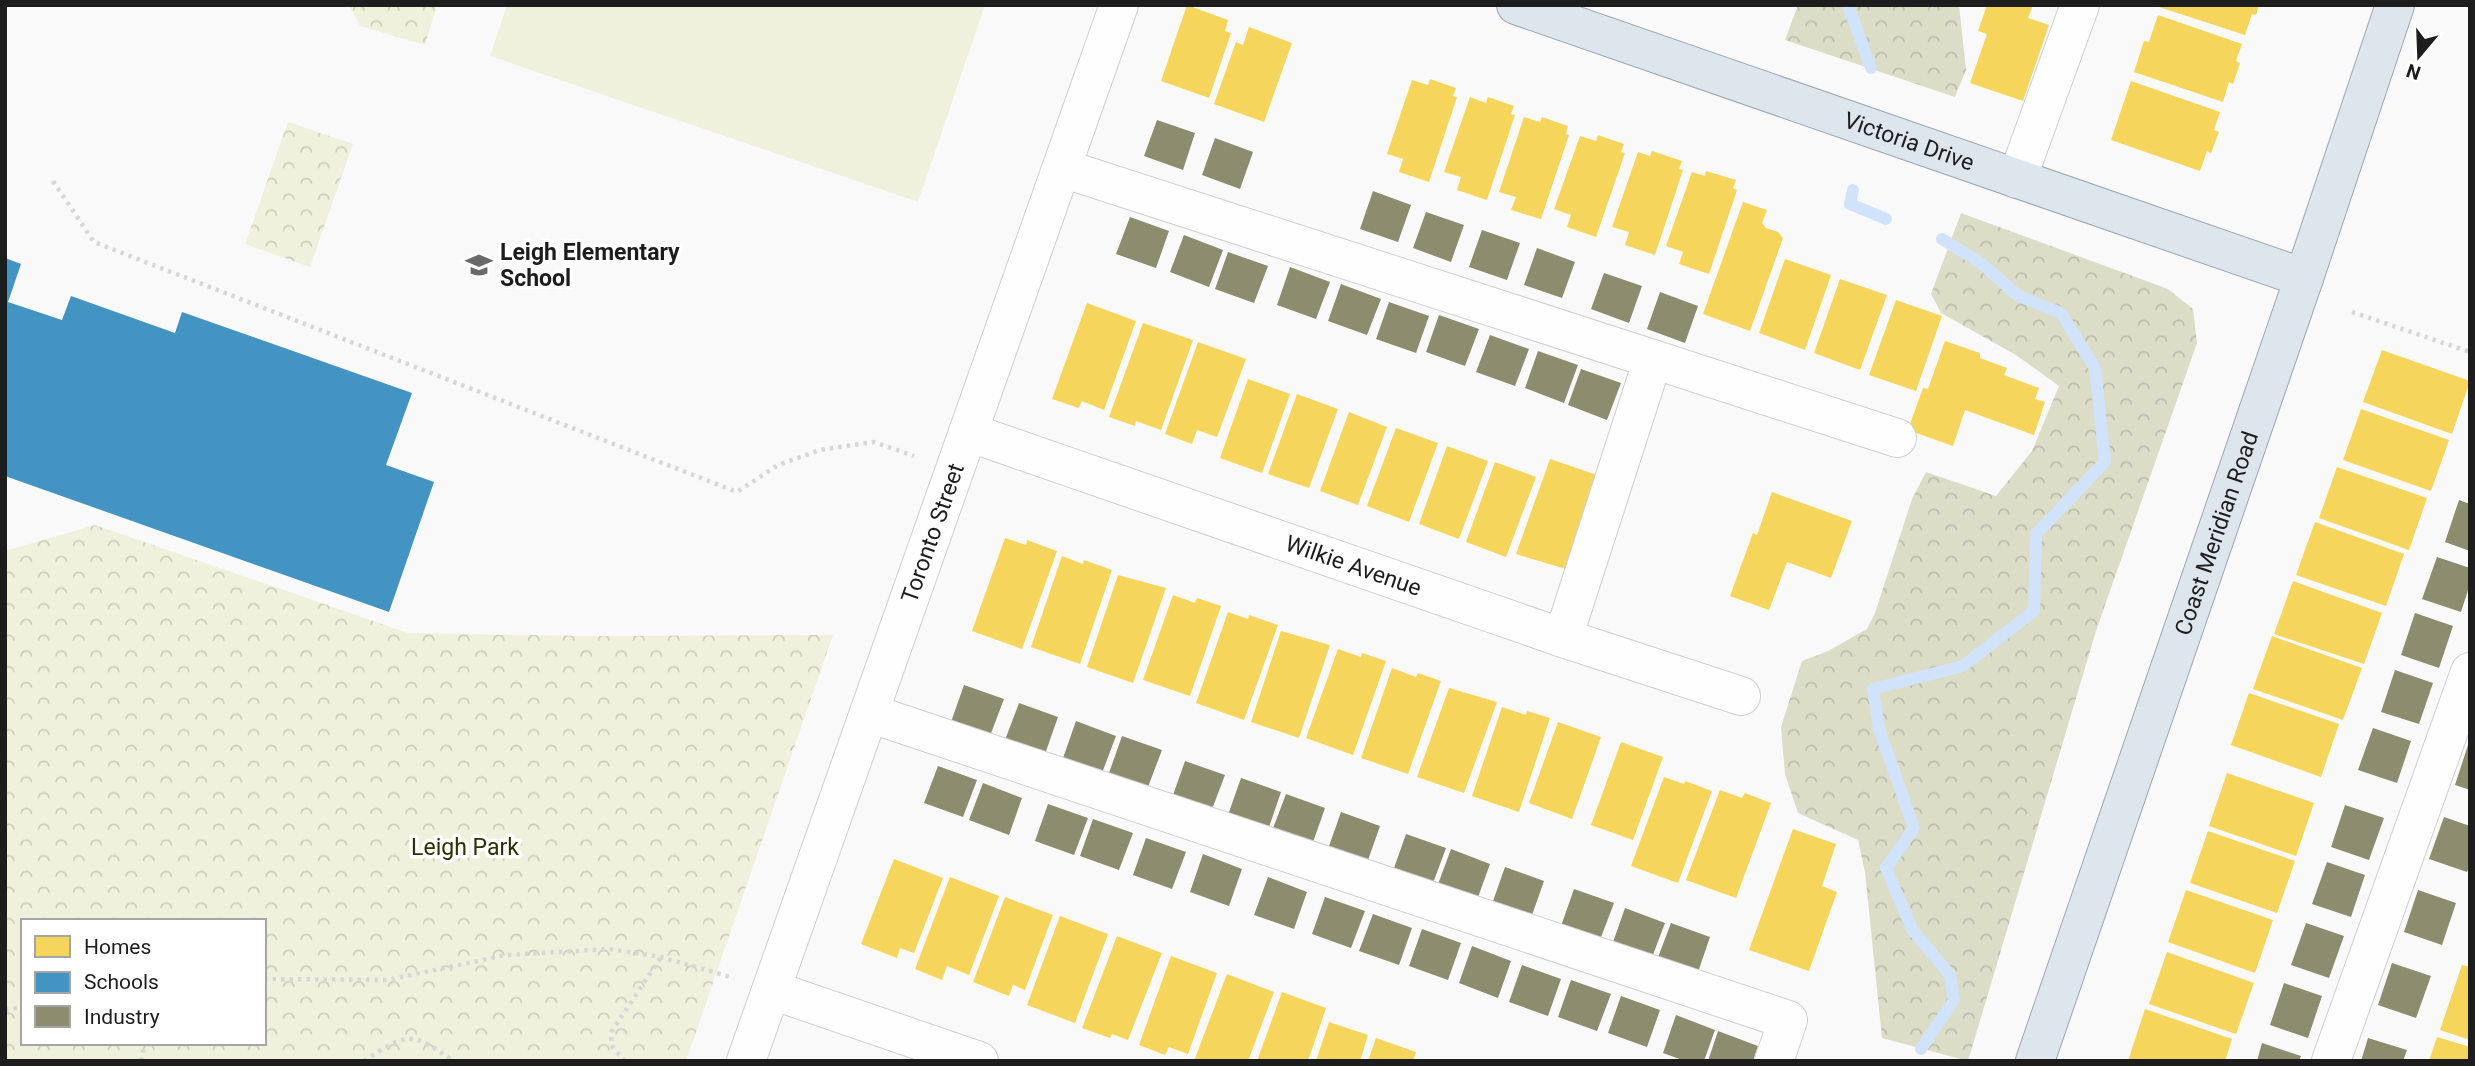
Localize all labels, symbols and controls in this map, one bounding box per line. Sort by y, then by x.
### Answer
north arrow [2384,21,2454,91]
text: N [2404,59,2424,85]
street label: Victoria Drive [1840,106,1978,176]
place label: Leigh Elementary School [500,239,680,292]
school or university icon: Leigh Elementary School [464,250,494,280]
street label: Coast Meridian Road [2169,428,2264,639]
street label: Toronto Street [895,460,970,606]
street label: Wilkie Avenue [1282,529,1425,601]
park label: Leigh Park [411,834,519,861]
legend [21,919,266,1045]
text: Homes [84,935,151,959]
text: Schools [84,970,159,994]
text: Industry [84,1005,160,1029]

